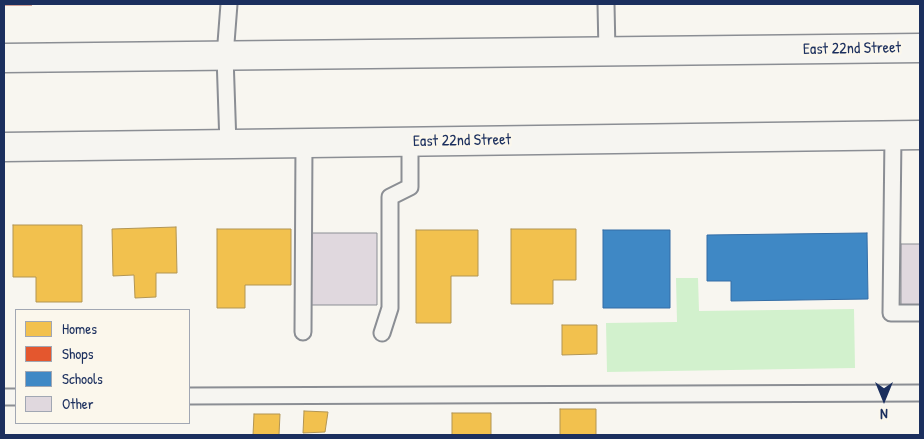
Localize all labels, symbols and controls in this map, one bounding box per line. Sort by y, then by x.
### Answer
street label: East 22nd Street [803,39,901,59]
street label: East 22nd Street [413,131,511,151]
legend [15,309,190,424]
text: Homes [62,318,97,339]
text: Shops [62,343,93,364]
text: Schools [62,368,103,389]
north arrow [859,374,909,424]
text: Other [62,393,94,414]
text: N [880,405,888,424]

